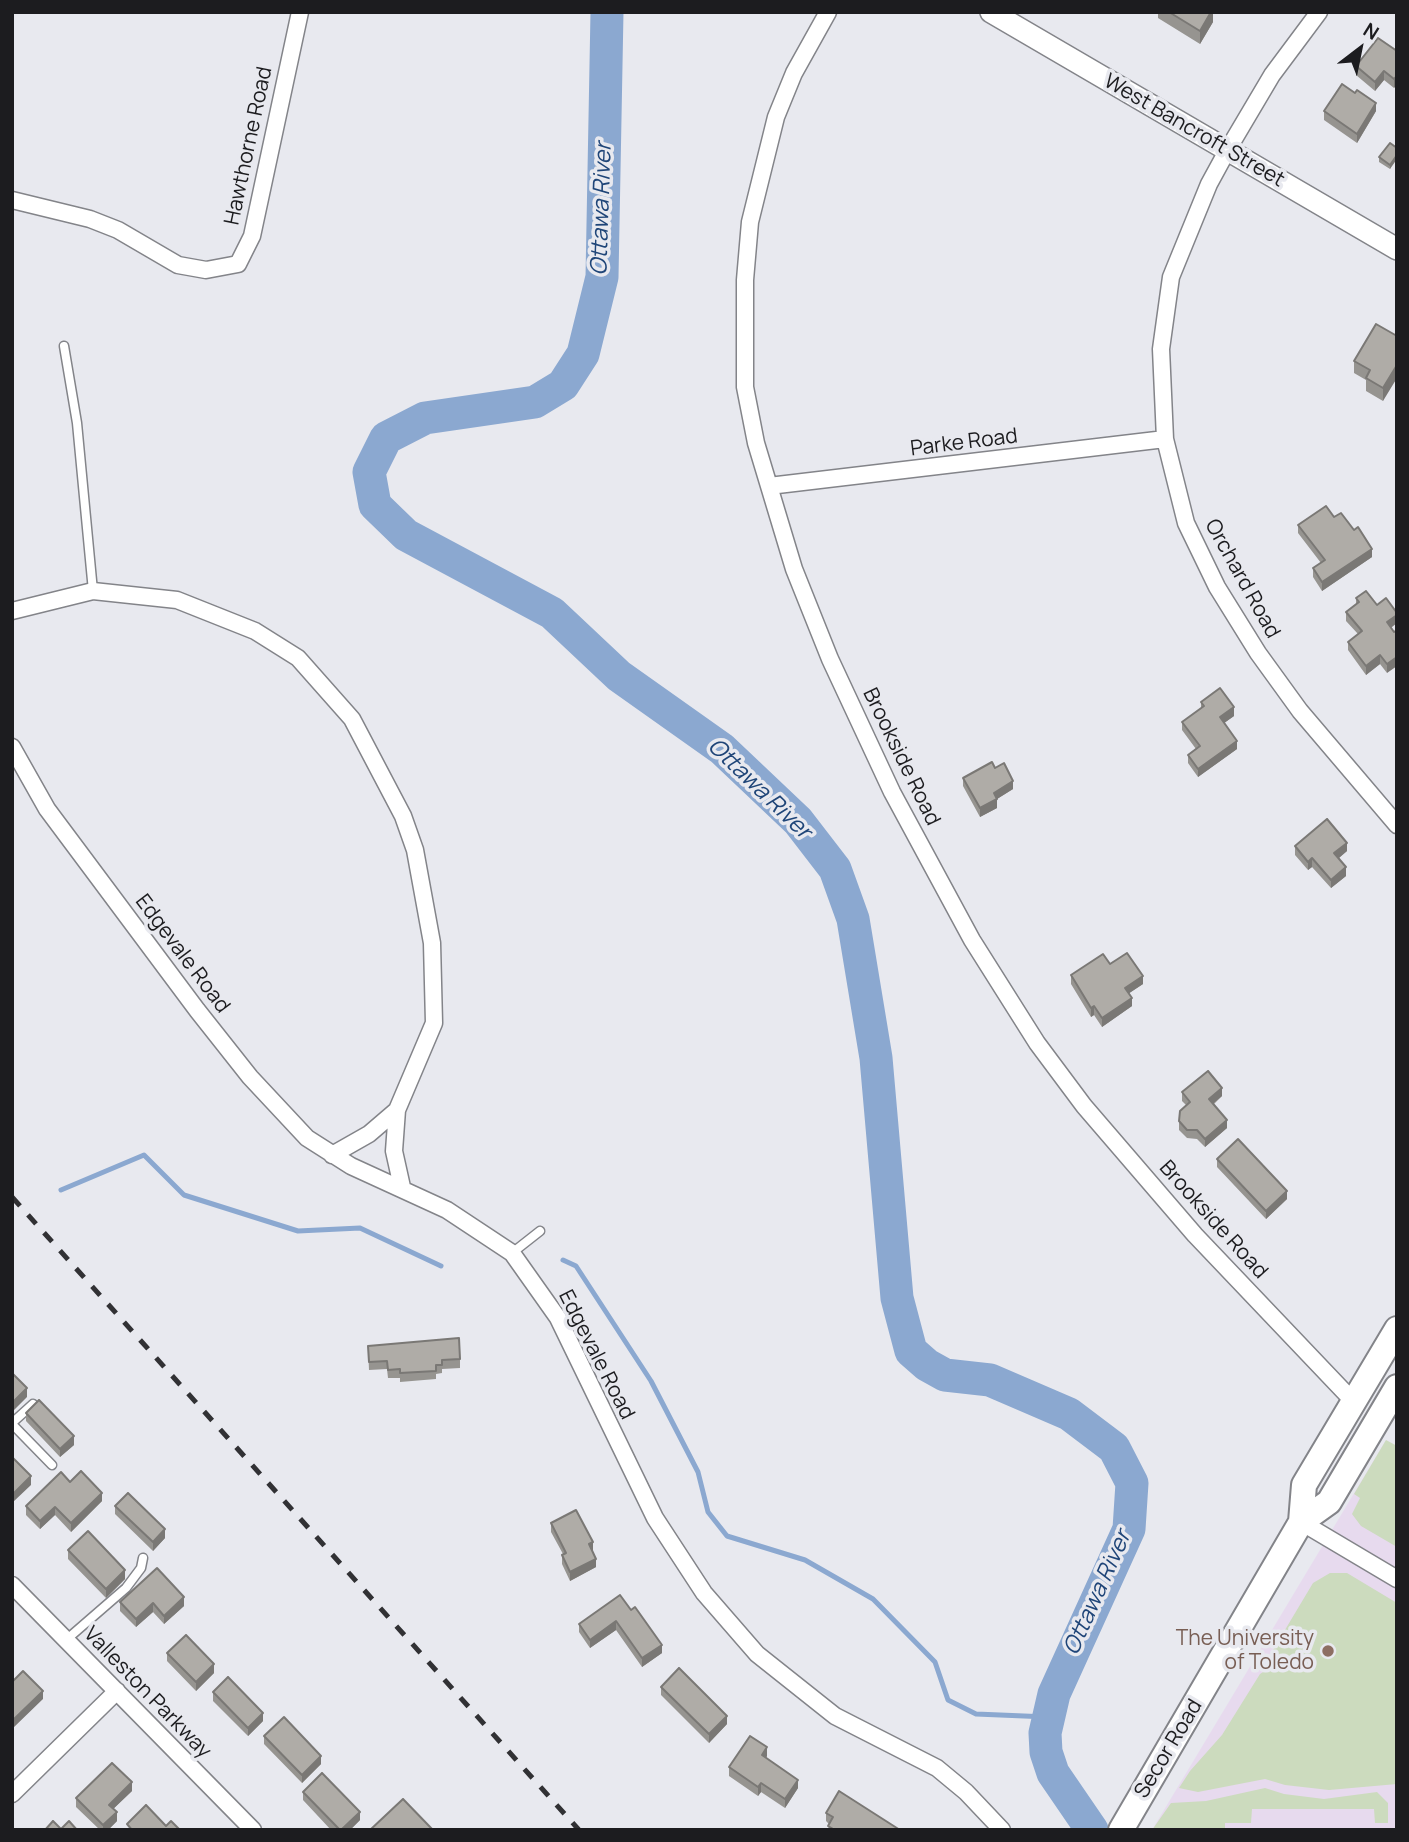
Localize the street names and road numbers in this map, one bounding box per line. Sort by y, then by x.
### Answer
street label: Hawthorne Road [220,65,278,227]
street label: West Bancroft Street [1099,69,1289,193]
street label: Parke Road [909,424,1019,462]
street label: Orchard Road [1199,515,1285,643]
street label: Brookside Road [857,684,945,830]
street label: Edgevale Road [129,890,235,1018]
street label: Brookside Road [1153,1156,1273,1284]
street label: Edgevale Road [553,1286,639,1424]
street label: Valleston Parkway [78,1622,216,1764]
street label: Secor Road [1130,1695,1208,1803]

